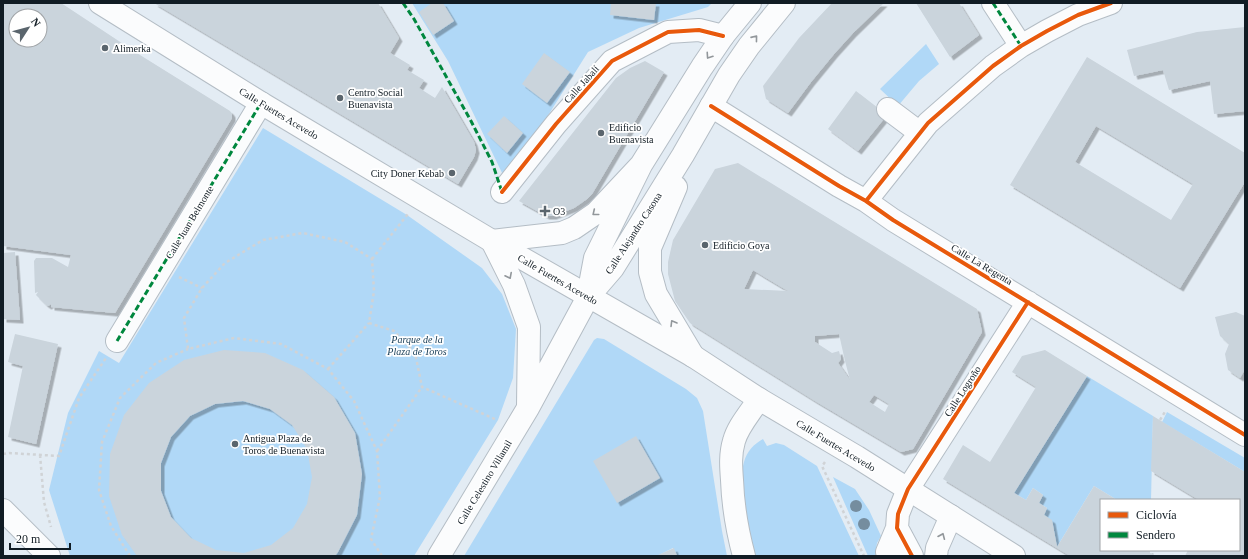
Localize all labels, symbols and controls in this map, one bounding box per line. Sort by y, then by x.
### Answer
north arrow [8,8,48,48]
text: N [29,15,43,29]
one-way arrow [750,36,757,43]
marker: Alimerka [100,43,110,53]
place label: Alimerka [113,43,151,54]
one-way arrow [707,52,714,59]
street label: Calle Jabalí [562,63,601,105]
street label: Calle Fuertes Acevedo [237,85,320,141]
place label: Centro Social Buenavista [348,87,403,110]
marker: Centro Social Buenavista [335,93,345,103]
place label: Edificio Buenavista [609,122,654,145]
marker: Edificio Buenavista [596,128,606,138]
place label: City Doner Kebab [371,168,444,179]
marker: City Doner Kebab [447,168,457,178]
street label: Calle Juan Belmonte [163,183,216,261]
street label: Calle Alejandro Casona [603,190,664,276]
marker: O3 [540,206,550,216]
place label: O3 [553,206,565,217]
one-way arrow [593,209,600,216]
marker: Edificio Goya [700,240,710,250]
place label: Edificio Goya [713,240,770,251]
street label: Calle La Regenta [949,242,1015,287]
street label: Calle Fuertes Acevedo [516,252,600,307]
one-way arrow [505,272,512,279]
one-way arrow [671,320,678,327]
park label: Parque de la Plaza de Toros [386,334,447,357]
street label: Calle Logroño [942,364,983,419]
street label: Calle Fuertes Acevedo [794,417,877,473]
place label: Antigua Plaza de Toros de Buenavista [243,433,325,456]
street label: Calle Celestino Villamil [455,438,514,526]
marker: Antigua Plaza de Toros de Buenavista [230,439,240,449]
legend [1100,499,1240,551]
text: Ciclovía [1136,508,1177,522]
scale bar [10,525,70,551]
text: Sendero [1136,528,1175,542]
text: 20 m [16,532,41,546]
one-way arrow [938,532,946,539]

